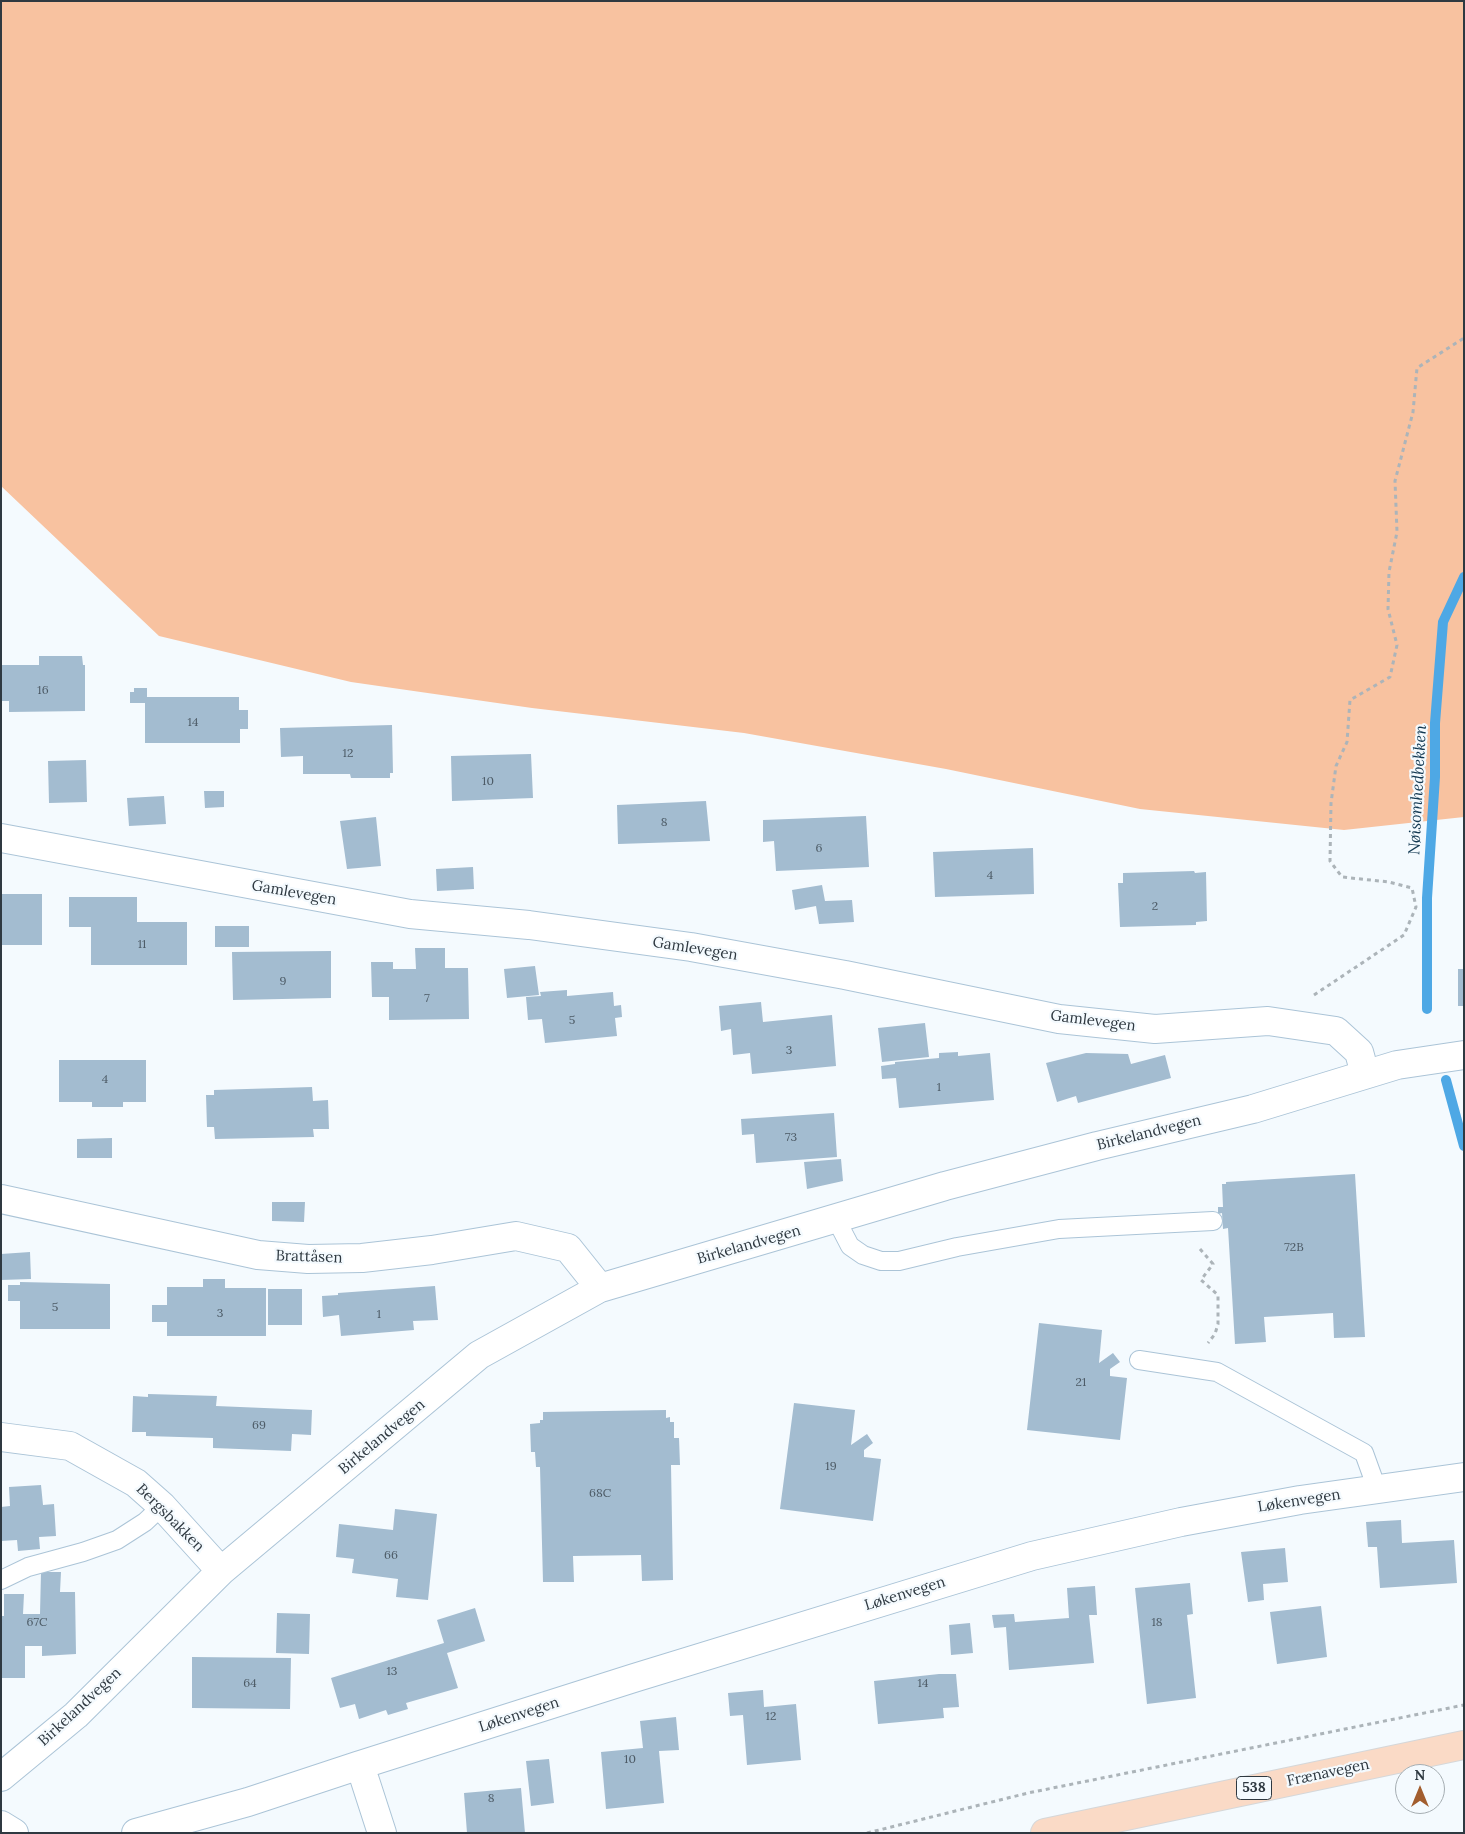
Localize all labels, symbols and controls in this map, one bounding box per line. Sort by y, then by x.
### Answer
house number: 16 [37,684,49,698]
house number: 14 [188,716,198,730]
water label: Nøisomhedbekken [1405,725,1431,855]
house number: 12 [343,747,353,761]
house number: 10 [482,775,494,789]
house number: 8 [661,816,667,830]
house number: 6 [816,842,822,856]
house number: 4 [987,869,993,883]
street label: Gamlevegen [250,877,338,909]
house number: 2 [1152,900,1158,914]
street label: Gamlevegen [651,933,739,965]
house number: 11 [138,938,146,952]
house number: 9 [280,975,286,989]
house number: 7 [424,992,430,1006]
street label: Gamlevegen [1049,1007,1137,1035]
house number: 5 [569,1014,575,1028]
house number: 3 [786,1044,792,1058]
house number: 4 [102,1073,108,1087]
house number: 1 [937,1081,941,1095]
street label: Birkelandvegen [1095,1111,1203,1155]
house number: 73 [785,1131,797,1145]
street label: Birkelandvegen [695,1222,803,1268]
house number: 72B [1284,1241,1304,1255]
street label: Brattåsen [275,1247,343,1267]
house number: 5 [52,1301,58,1315]
house number: 3 [217,1307,223,1321]
house number: 1 [377,1308,381,1322]
house number: 21 [1076,1376,1086,1390]
street label: Birkelandvegen [335,1396,429,1478]
house number: 69 [252,1419,266,1433]
house number: 19 [825,1460,837,1474]
street label: Bergsbakken [132,1480,208,1556]
street label: Løkenvegen [1256,1486,1342,1516]
house number: 68C [589,1487,611,1501]
house number: 66 [384,1549,398,1563]
street label: Løkenvegen [862,1573,948,1615]
house number: 67C [27,1616,47,1630]
house number: 18 [1151,1616,1163,1630]
street label: Birkelandvegen [35,1664,125,1750]
house number: 13 [386,1665,398,1679]
house number: 64 [243,1677,257,1691]
house number: 14 [918,1677,928,1691]
street label: Løkenvegen [477,1694,561,1736]
house number: 12 [766,1710,776,1724]
house number: 10 [624,1753,636,1767]
street label: Frænavegen [1285,1755,1371,1791]
north arrow [1395,1764,1445,1814]
text: N [1415,1766,1425,1784]
road number: 538 [1236,1776,1272,1800]
house number: 8 [488,1792,494,1806]

